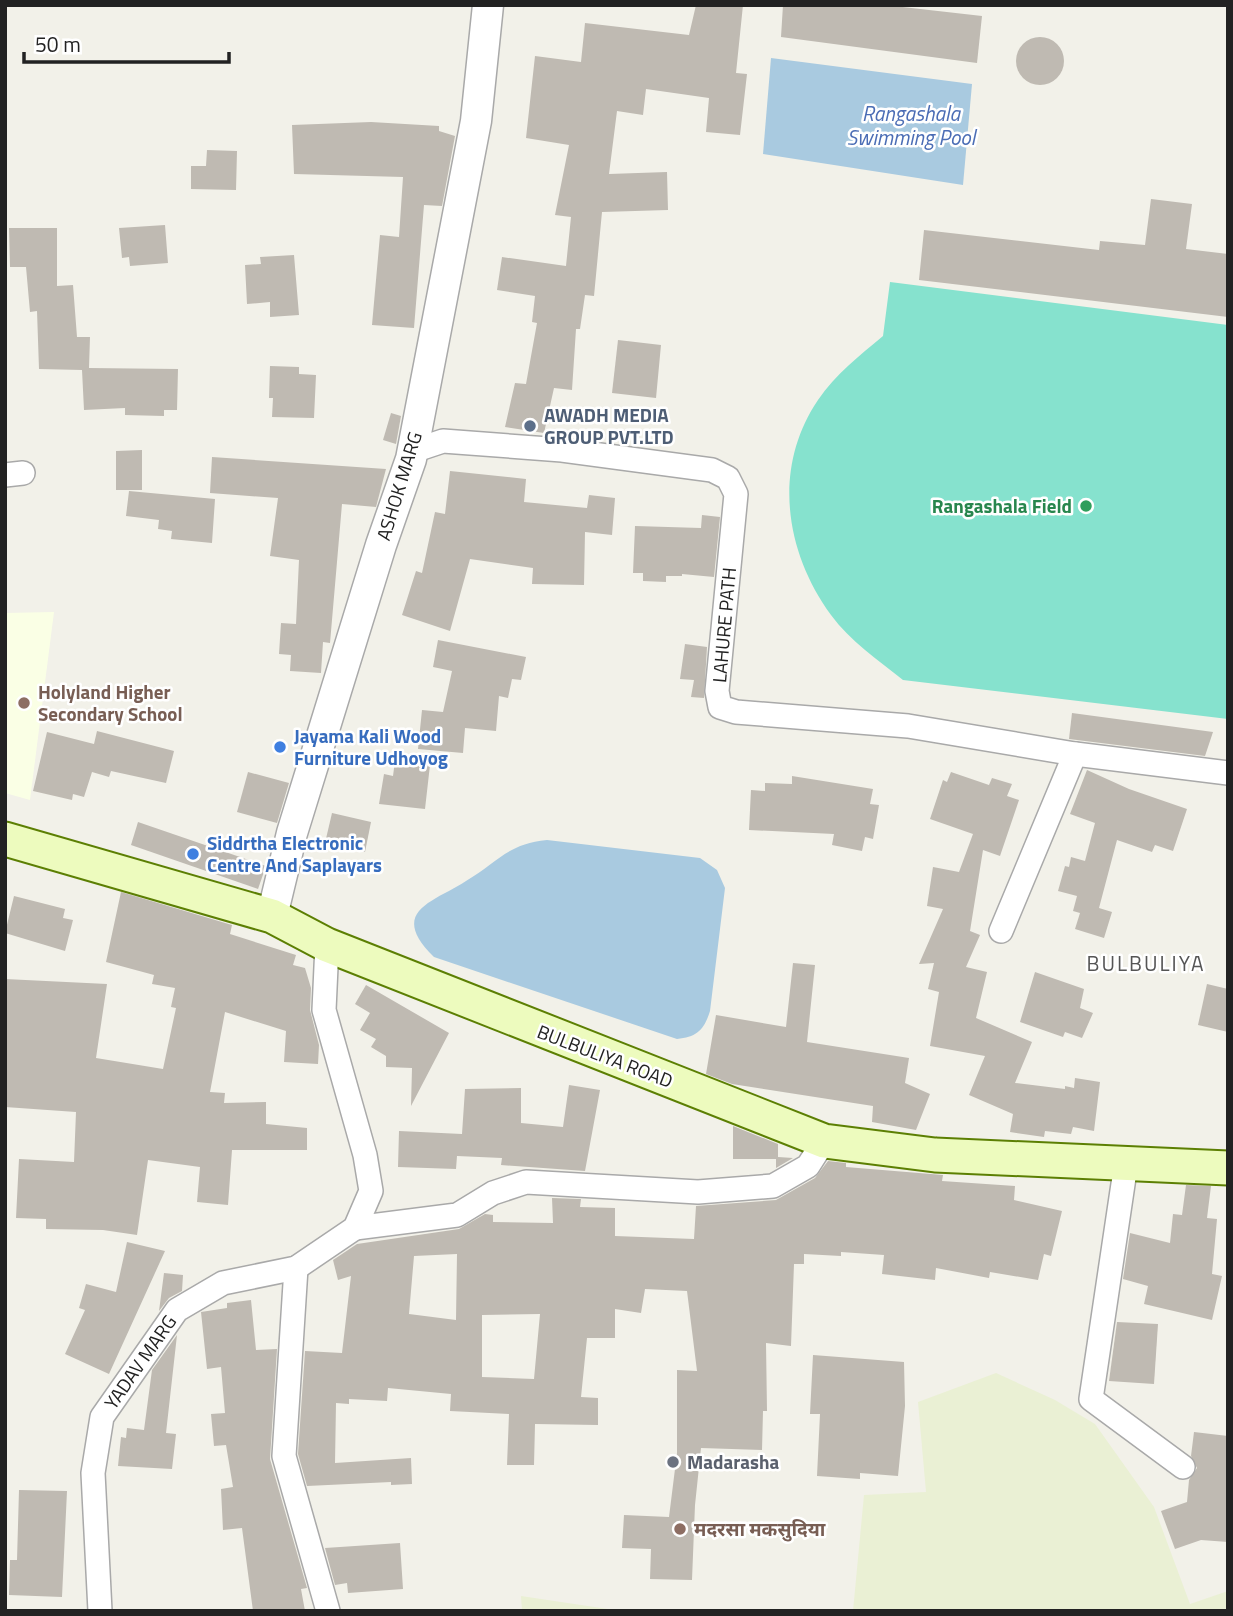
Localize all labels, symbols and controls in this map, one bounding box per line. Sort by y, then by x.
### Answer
scale bar [24,21,229,65]
text: 50 m [35,28,81,60]
water label: Rangashala Swimming Pool [847,97,978,153]
place label: AWADH MEDIA GROUP PVT.LTD [544,400,674,451]
marker: AWADH MEDIA GROUP PVT.LTD [522,418,538,434]
street label: ASHOK MARG [368,428,429,544]
place label: Rangashala Field [932,491,1072,520]
marker: Rangashala Field [1078,498,1094,514]
street label: LAHURE PATH [704,566,743,684]
place label: Holyland Higher Secondary School [38,677,183,728]
marker: Holyland Higher Secondary School [16,695,32,711]
place label: Jayama Kali Wood Furniture Udhoyog [294,721,448,772]
marker: Jayama Kali Wood Furniture Udhoyog [272,739,288,755]
place label: Siddrtha Electronic Centre And Saplayars [207,828,382,879]
marker: Siddrtha Electronic Centre And Saplayars [185,846,201,862]
district label: BULBULIYA [1086,947,1206,979]
street label: BULBULIYA ROAD [533,1016,677,1095]
street label: YADAV MARG [96,1309,183,1415]
place label: Madarasha [687,1447,779,1476]
marker: Madarasha [665,1454,681,1470]
place label: मदरसा मकसुदिया [694,1514,826,1543]
marker: मदरसा मकसुदिया [672,1521,688,1537]

